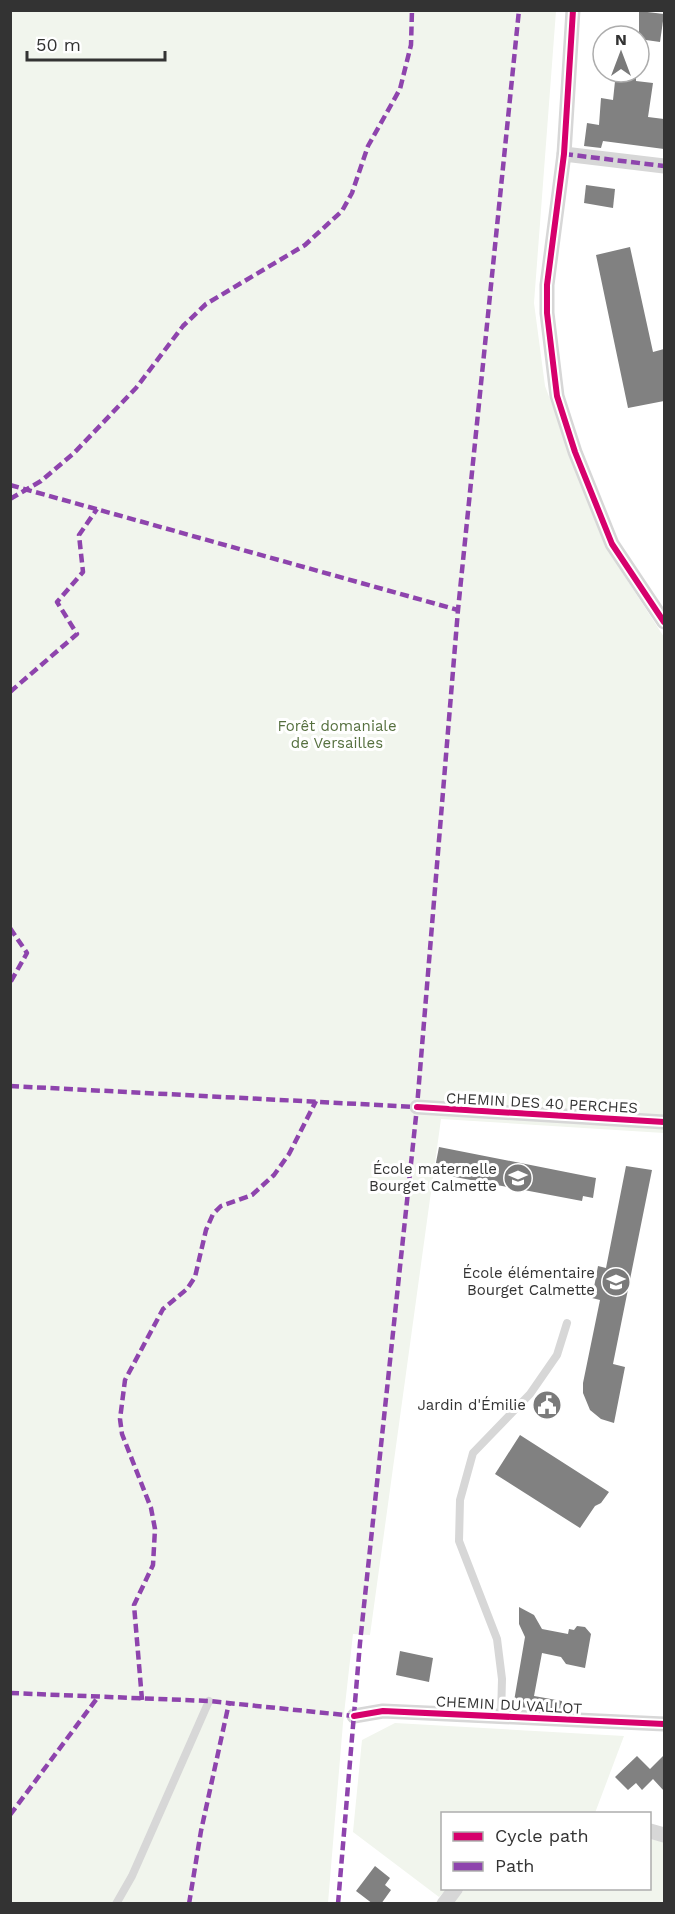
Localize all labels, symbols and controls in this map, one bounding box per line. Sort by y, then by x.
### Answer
scale bar [27,24,165,62]
north arrow [591,24,651,84]
text: N [615,30,627,49]
text: 50 m [36,34,81,55]
park label: Forêt domaniale de Versailles [277,717,397,752]
street label: CHEMIN DES 40 PERCHES [446,1089,638,1117]
place label: École maternelle Bourget Calmette [369,1160,497,1195]
school or university icon: École maternelle Bourget Calmette [502,1162,534,1194]
place label: École élémentaire Bourget Calmette [463,1264,595,1299]
school or university icon: École élémentaire Bourget Calmette [600,1266,632,1298]
public building icon: Jardin d'Émilie [531,1389,563,1421]
place label: Jardin d'Émilie [418,1396,526,1414]
street label: CHEMIN DU VALLOT [435,1692,583,1718]
legend [441,1812,651,1890]
text: Cycle path [495,1825,589,1846]
text: Path [495,1855,535,1876]

